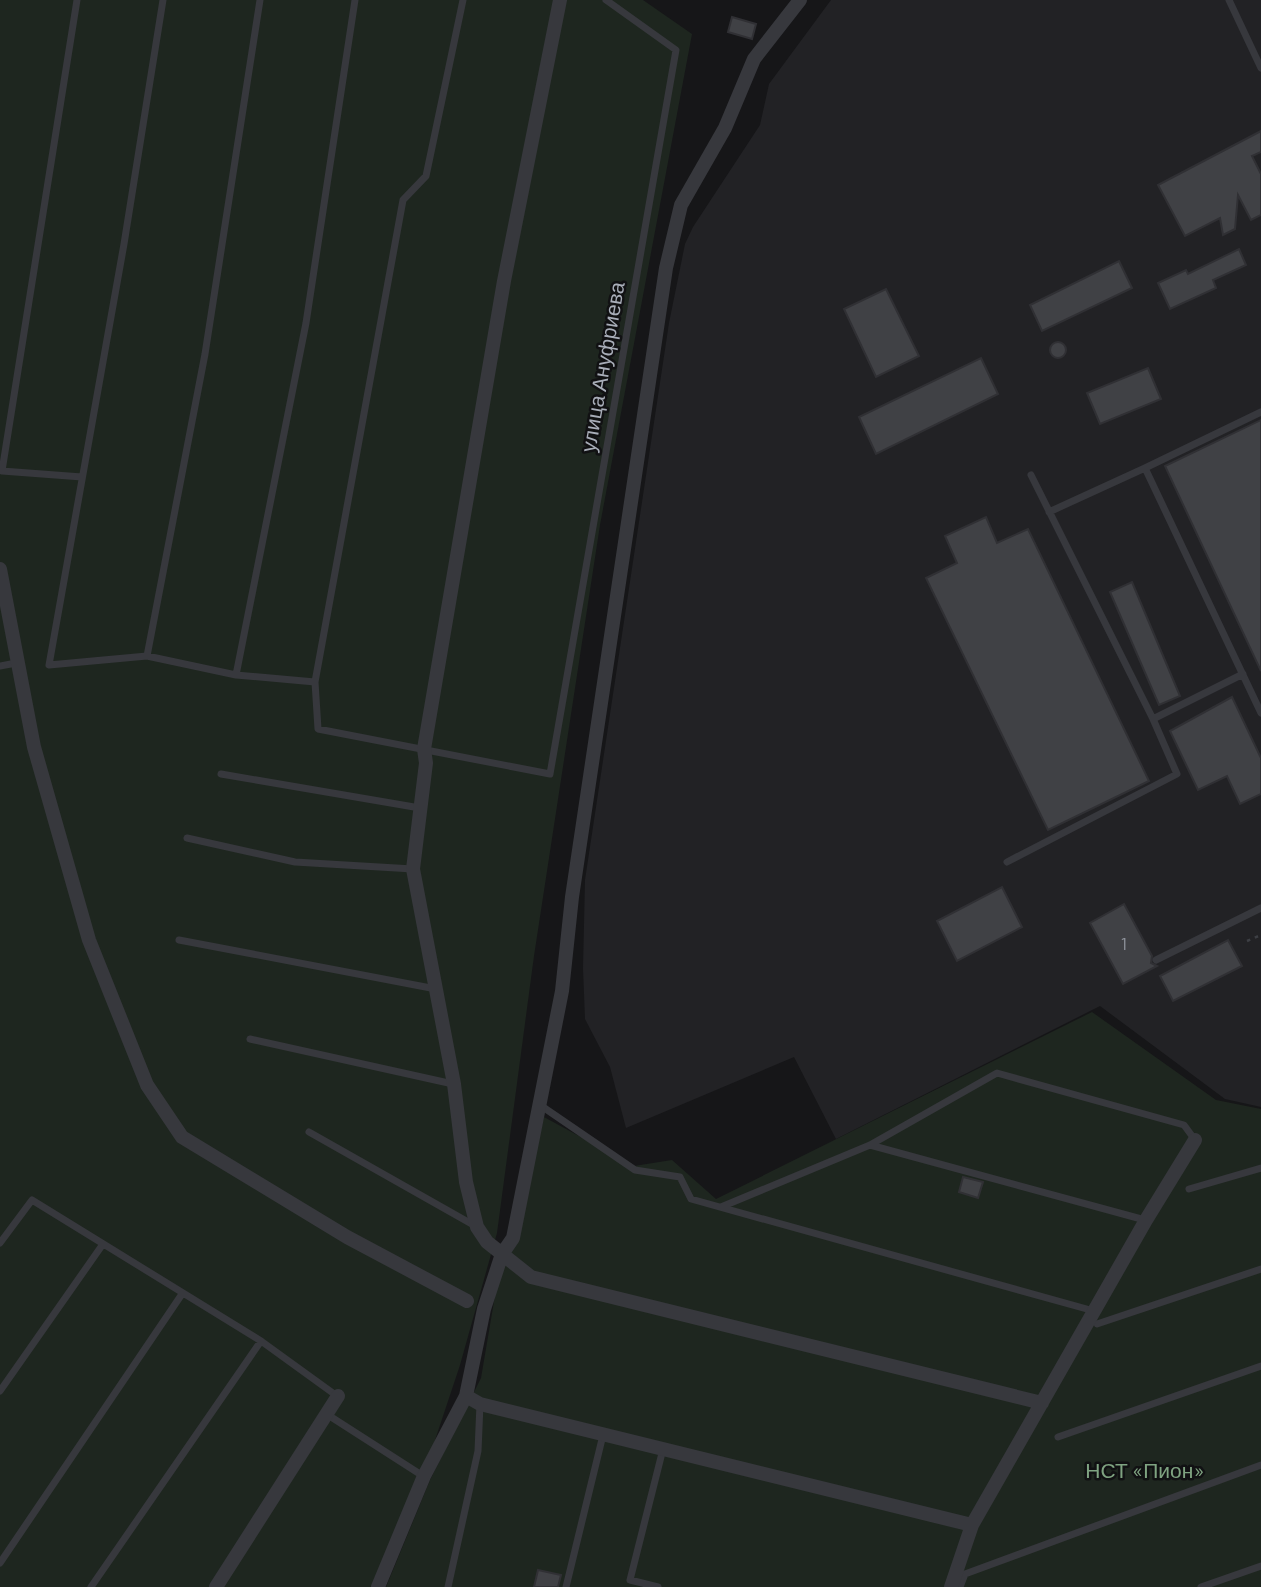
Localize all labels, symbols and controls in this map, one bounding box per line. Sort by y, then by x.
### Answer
street label: улица Ануфриева [574,279,629,454]
house number: 1 [1121,932,1127,954]
park label: НСТ «Пион» [1085,1457,1205,1482]

